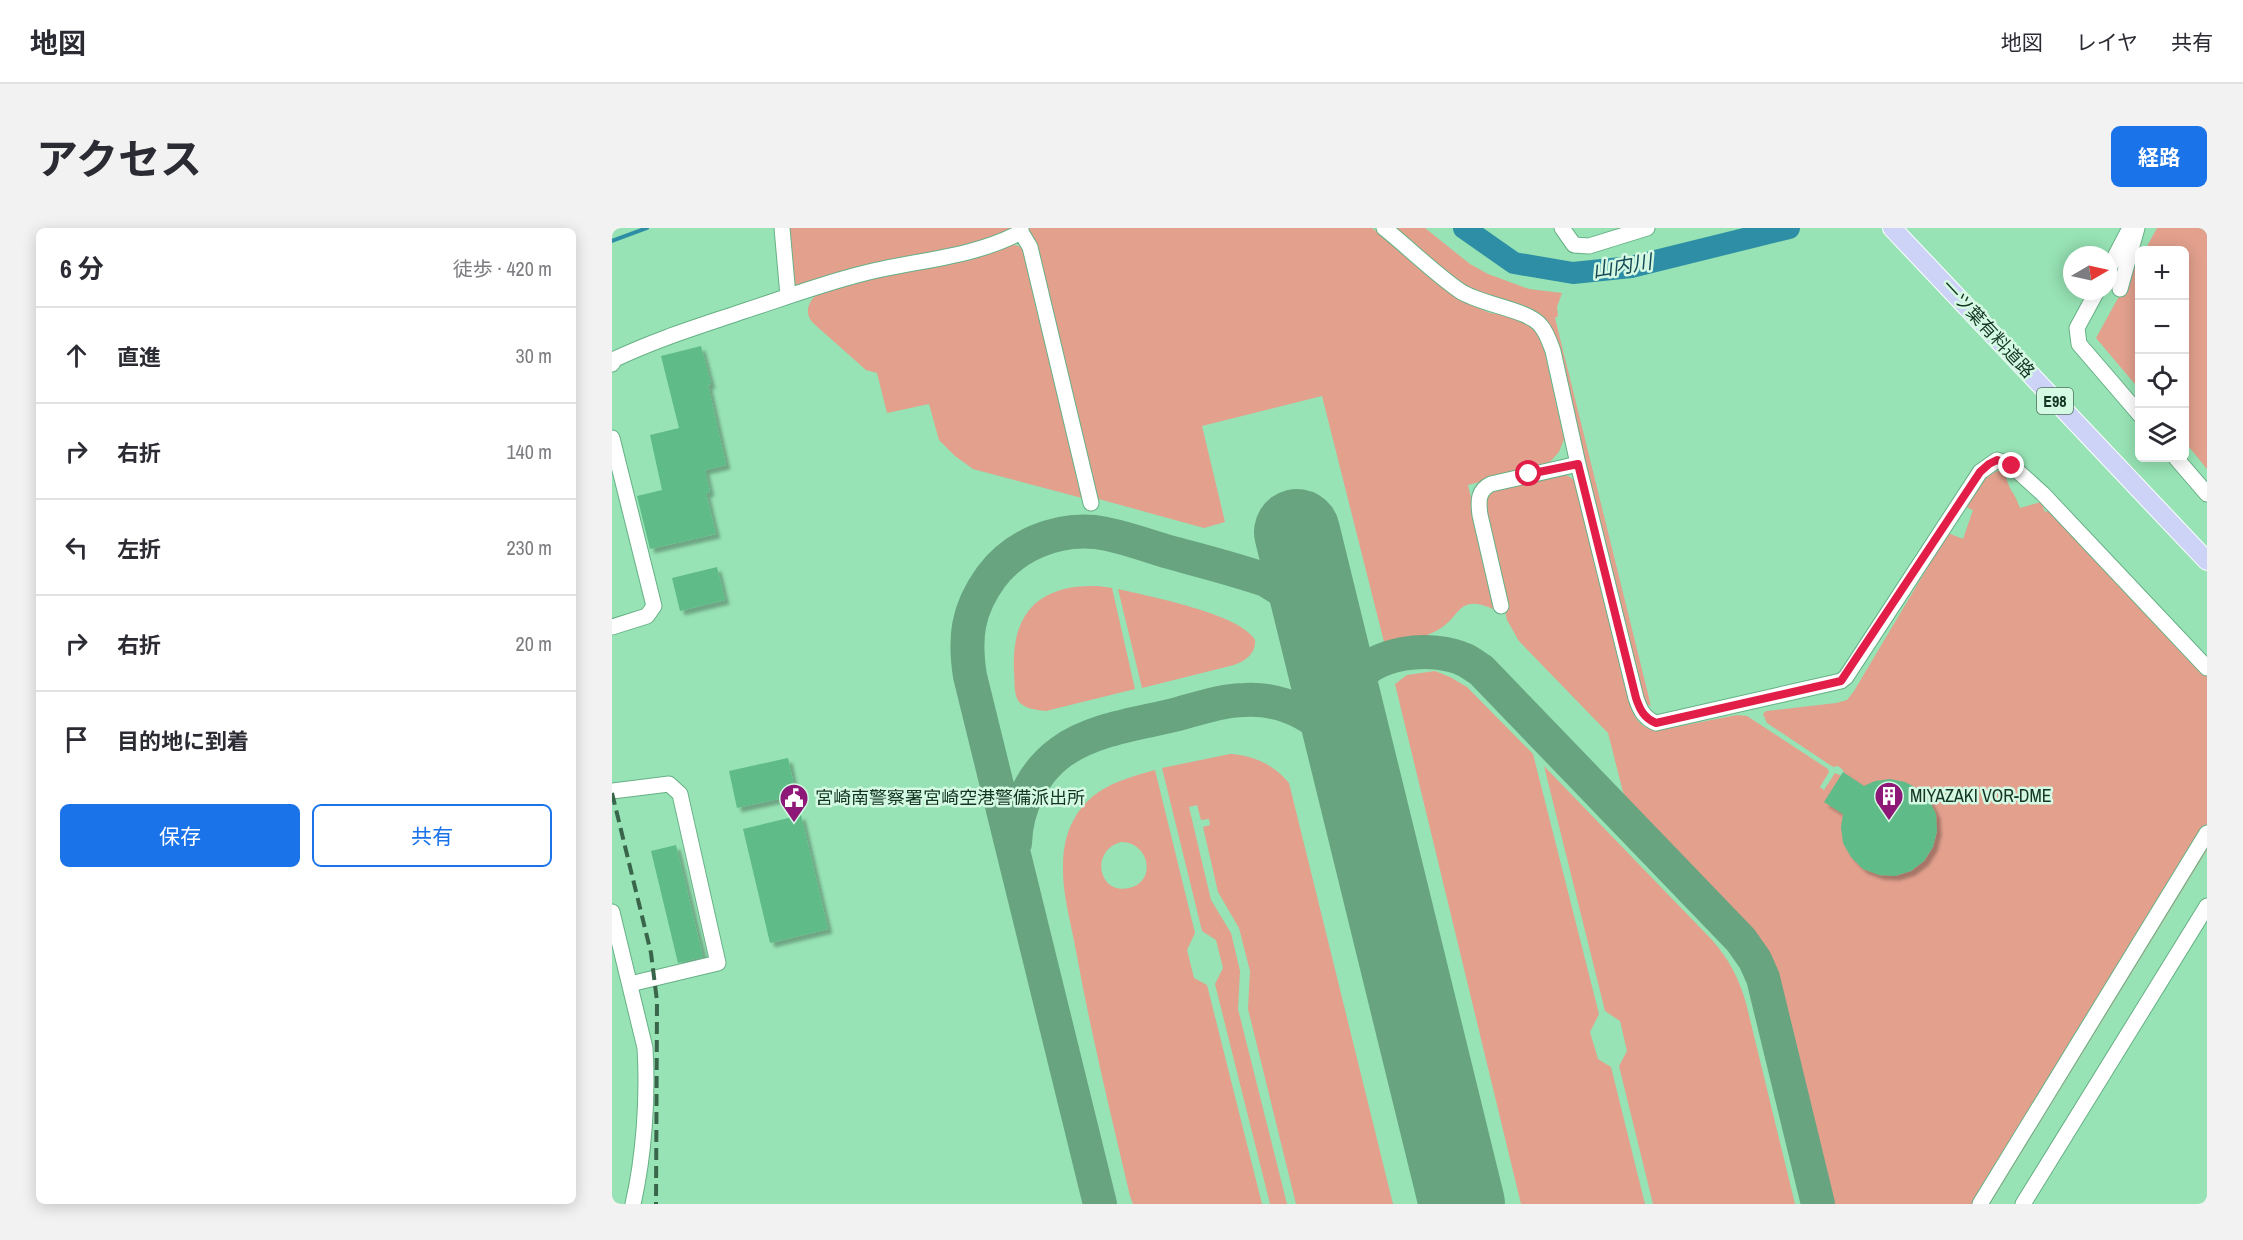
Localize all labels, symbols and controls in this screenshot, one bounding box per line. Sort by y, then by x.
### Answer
text: 地図 [30,24,86,62]
text: 地図 [2001,28,2043,57]
text: レイヤ [2076,28,2138,57]
text: 共有 [2171,28,2213,57]
button: 経路 [2111,126,2207,187]
text: アクセス [36,131,202,187]
north arrow [2063,246,2117,300]
map controls [2135,246,2189,462]
button: + [2135,246,2189,300]
water label: 山内川 [1590,247,1656,284]
text: 6 分 [60,251,104,286]
text: 徒歩 · 420 m [453,255,552,282]
street label: 一ツ葉有料道路 [1936,274,2040,383]
button: − [2135,300,2189,354]
icon: ahead [60,339,93,372]
text: 直進 [117,342,161,372]
text: 30 m [516,342,552,369]
button: locate [2135,354,2189,408]
road number: E98 [2037,388,2073,414]
button: layers [2135,408,2189,462]
icon: right [60,435,93,468]
text: 右折 [117,438,161,468]
text: 140 m [506,438,552,465]
route end [1998,452,2024,478]
route start [1515,460,1541,486]
icon: left [60,531,93,564]
text: 左折 [117,534,161,564]
text: 230 m [506,534,552,561]
icon: right [60,627,93,660]
text: 右折 [117,630,161,660]
text: 20 m [516,630,552,657]
icon: arrive [60,723,93,756]
text: 目的地に到着 [117,726,249,756]
building icon: MIYAZAKI VOR-DME [1873,780,1905,822]
public building icon: 宮崎南警察署宮崎空港警備派出所 [778,782,810,824]
place label: MIYAZAKI VOR-DME [1910,783,2052,808]
place label: 宮崎南警察署宮崎空港警備派出所 [815,785,1085,810]
button: 保存 [60,804,300,867]
button: 共有 [312,804,552,867]

